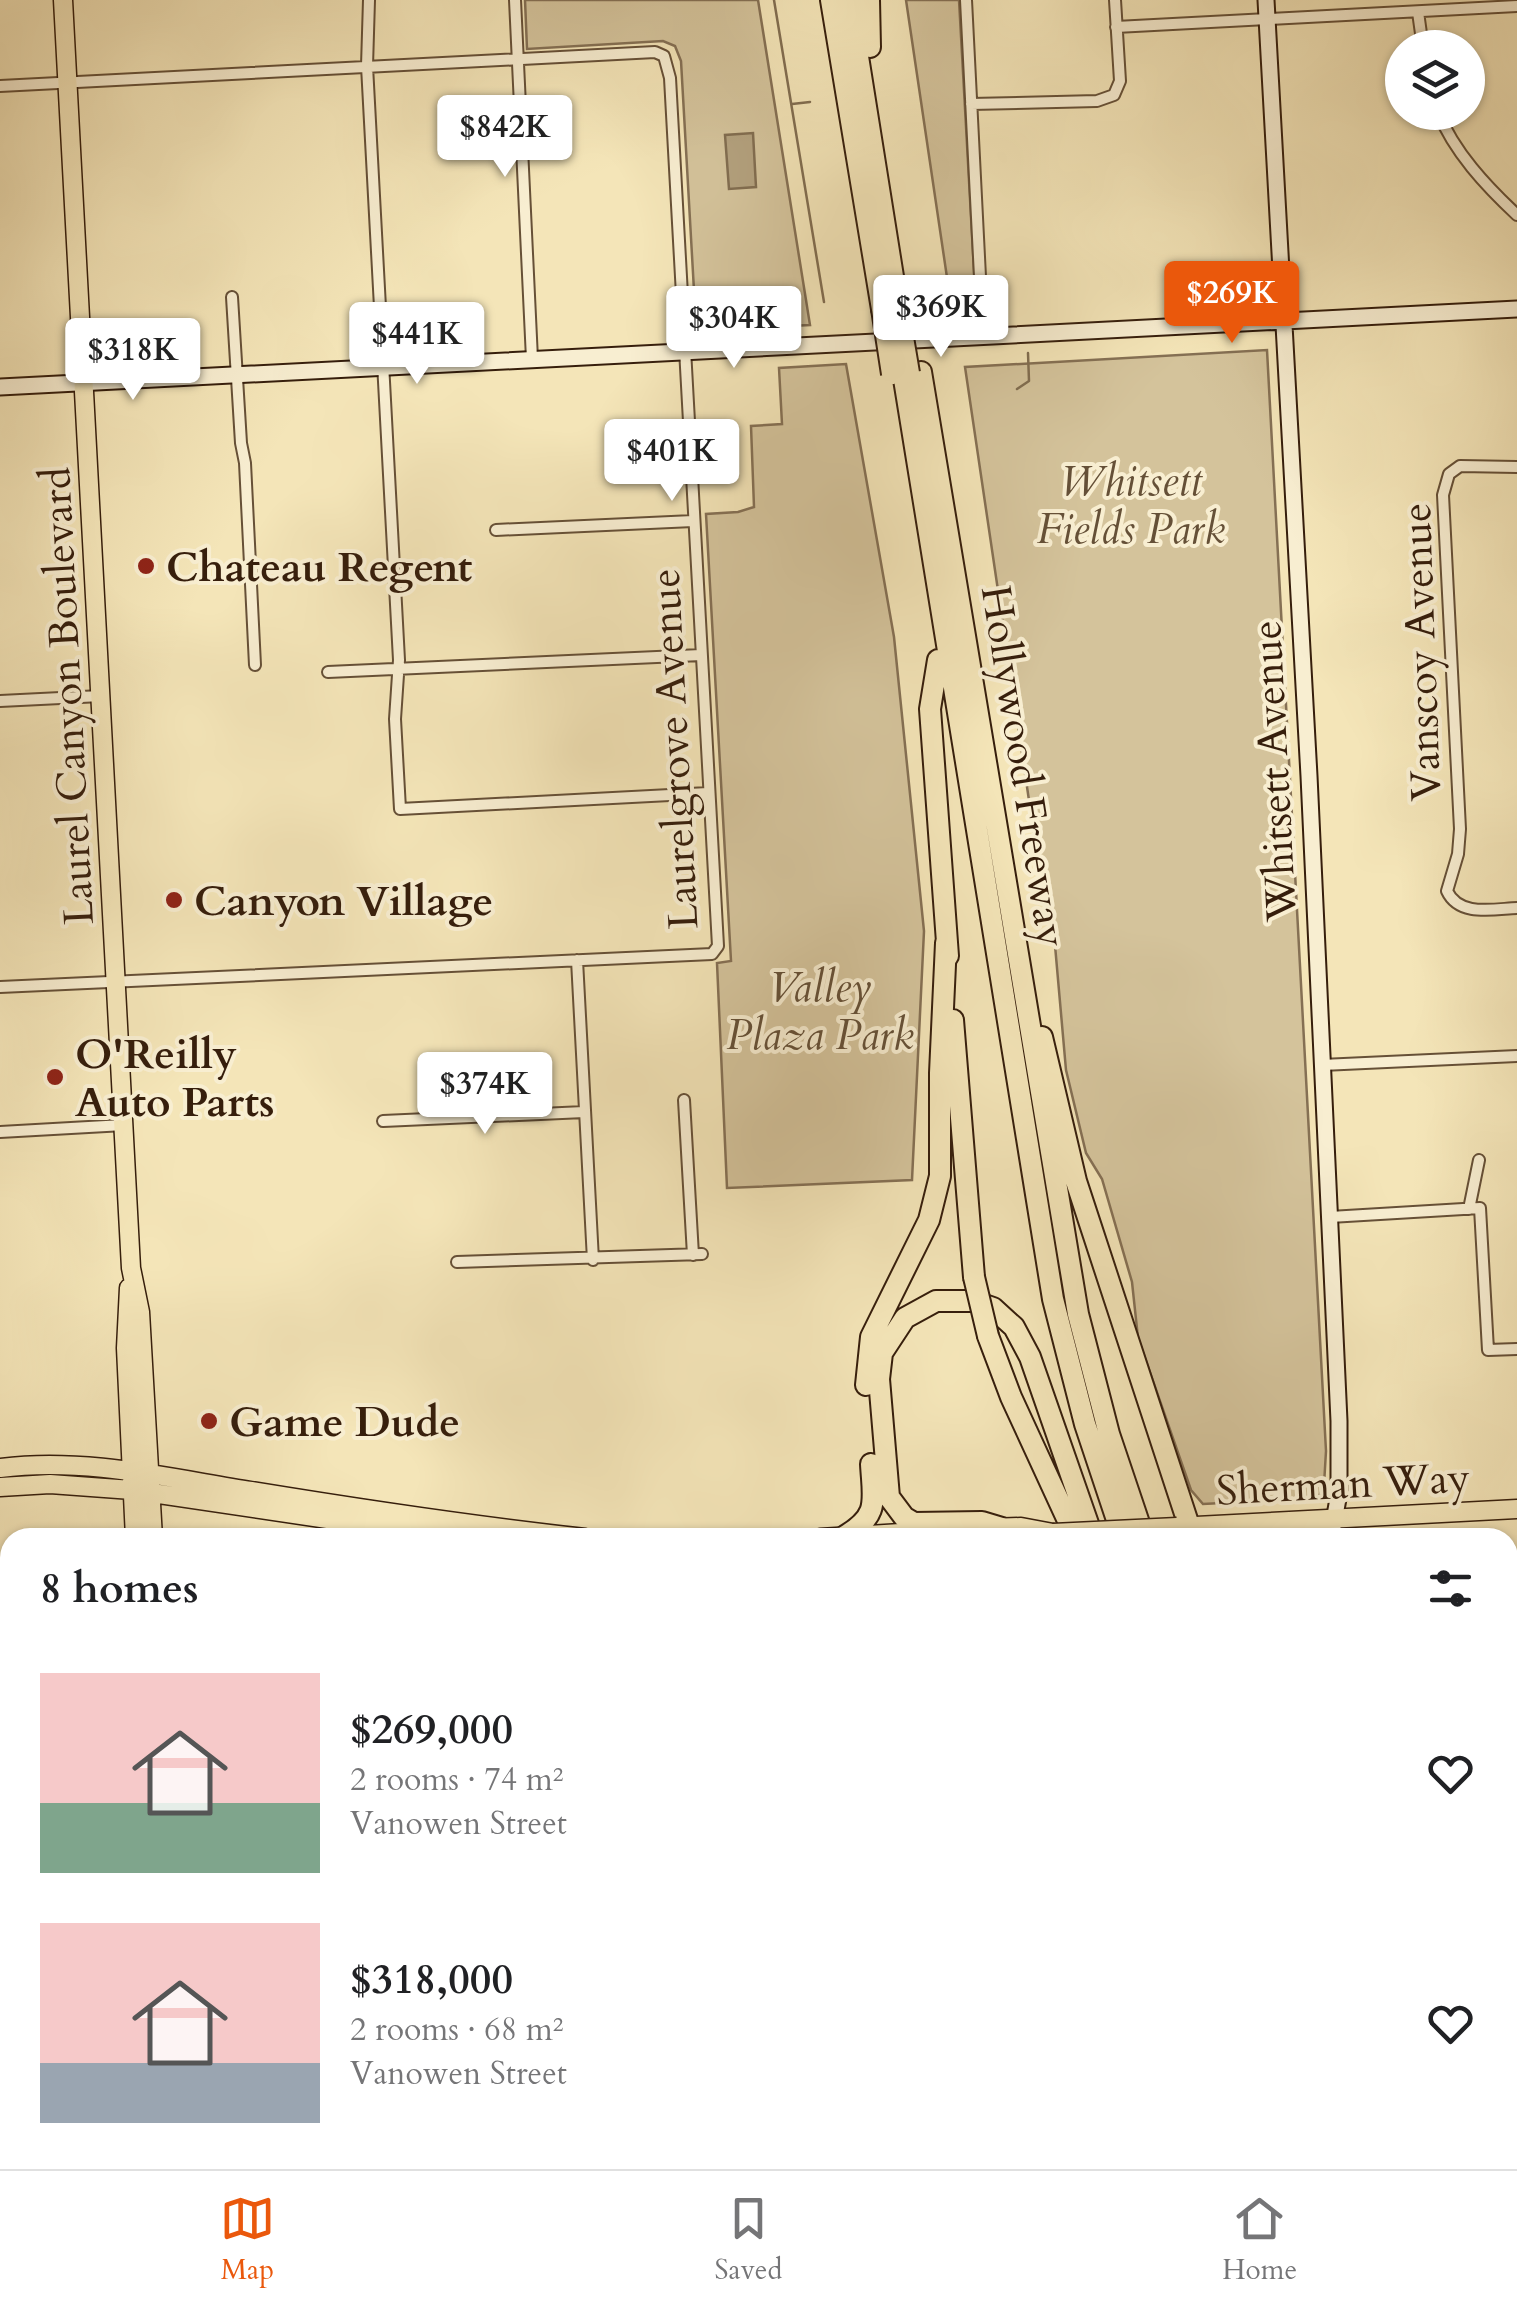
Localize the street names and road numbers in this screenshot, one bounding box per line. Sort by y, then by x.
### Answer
street label: Laurel Canyon Boulevard [27,466,108,926]
street label: Vanscoy Avenue [1388,502,1455,802]
street label: Laurelgrove Avenue [637,567,712,931]
street label: Hollywood Freeway [967,581,1080,951]
street label: Whitsett Avenue [1238,619,1311,924]
street label: Sherman Way [1215,1449,1471,1520]

